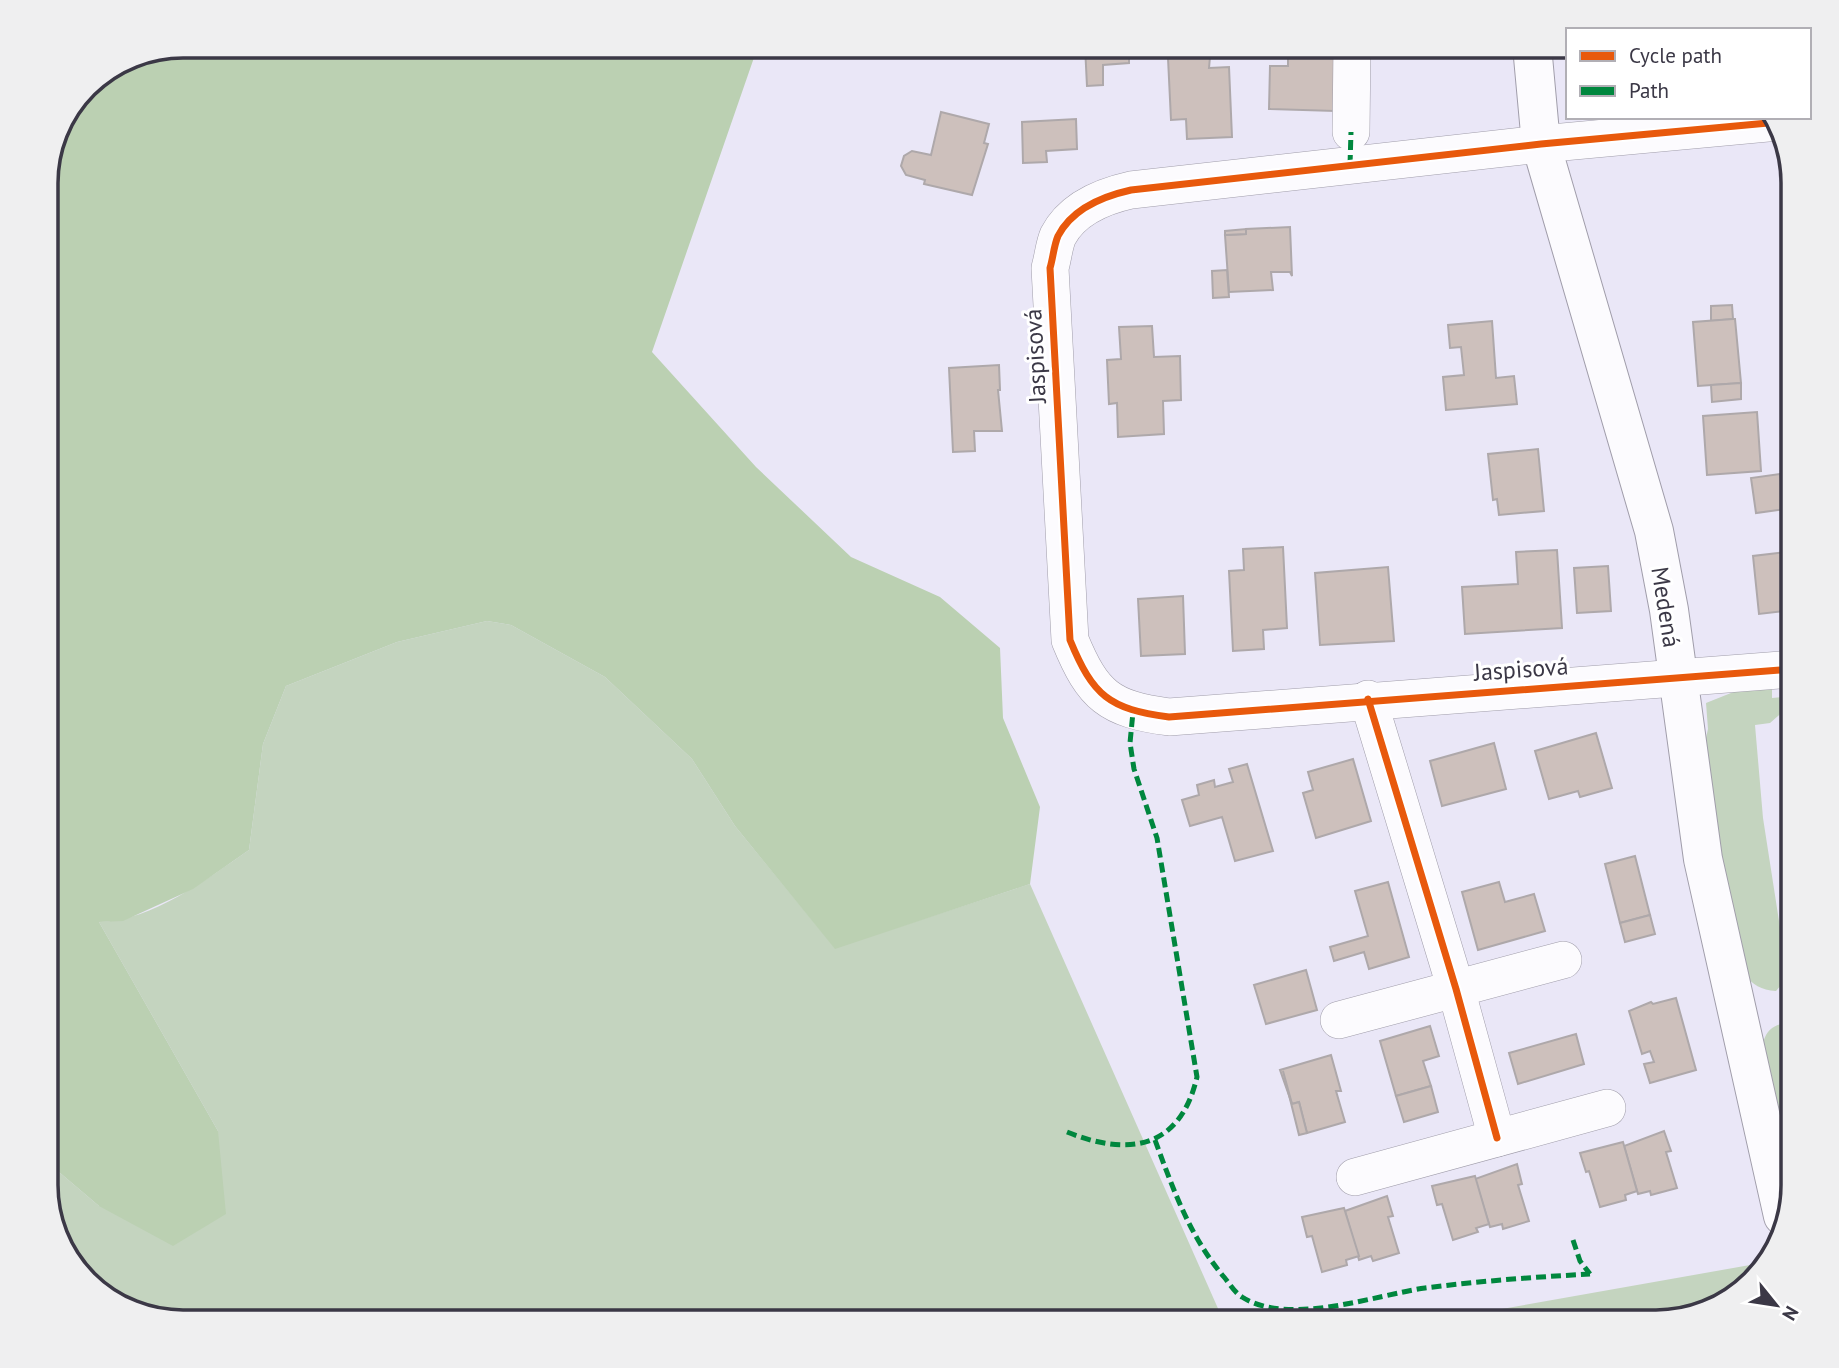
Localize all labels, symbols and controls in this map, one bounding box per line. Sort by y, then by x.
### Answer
legend [1566,28,1811,119]
text: Cycle path [1629,42,1722,69]
text: Path [1629,77,1669,104]
street label: Jaspisová [1017,308,1053,405]
street label: Medená [1644,564,1688,650]
street label: Jaspisová [1472,650,1569,688]
north arrow [1741,1270,1811,1340]
text: N [1777,1302,1804,1325]

